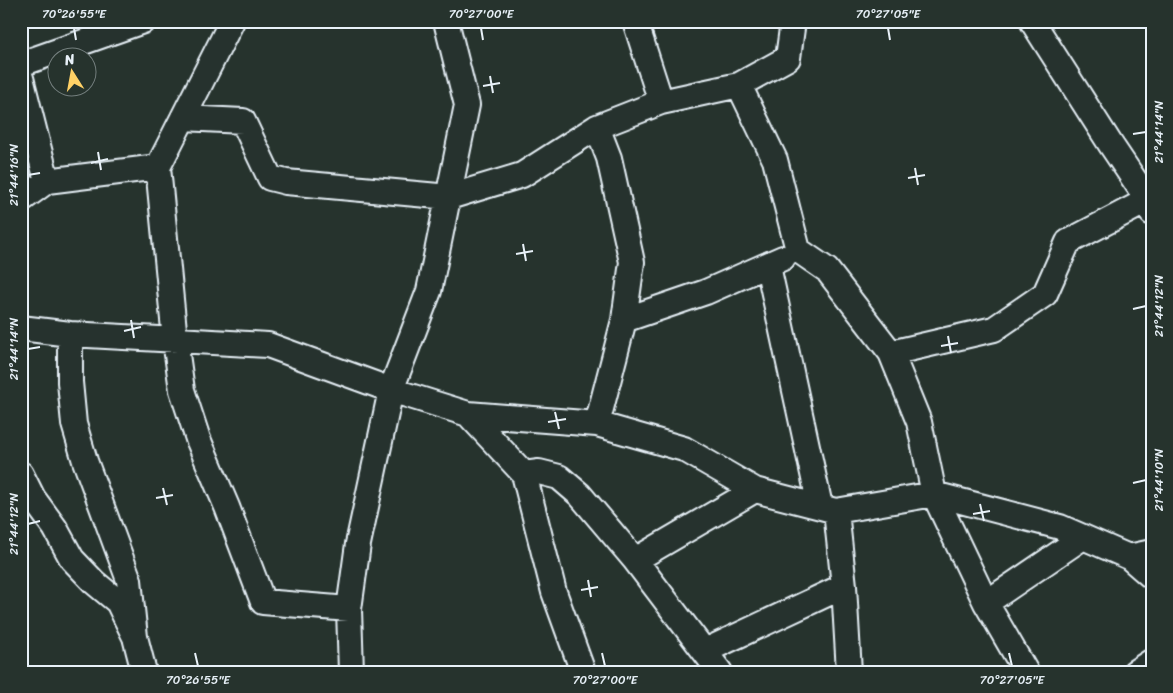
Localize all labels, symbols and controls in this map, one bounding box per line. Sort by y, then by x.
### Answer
text: 70°26'55"E [42,3,107,25]
text: 70°27'00"E [449,3,515,25]
text: 70°27'05"E [856,3,922,25]
text: N [61,46,77,73]
north arrow [48,48,98,98]
text: 21°44'14"N [1148,100,1170,163]
text: 21°44'16"N [3,143,25,206]
text: 21°44'12"N [1148,274,1170,337]
text: 21°44'14"N [3,317,25,380]
text: 21°44'10"N [1148,448,1170,511]
text: 21°44'12"N [3,492,25,555]
text: 70°26'55"E [166,669,231,691]
text: 70°27'00"E [573,669,639,691]
text: 70°27'05"E [980,669,1046,691]

